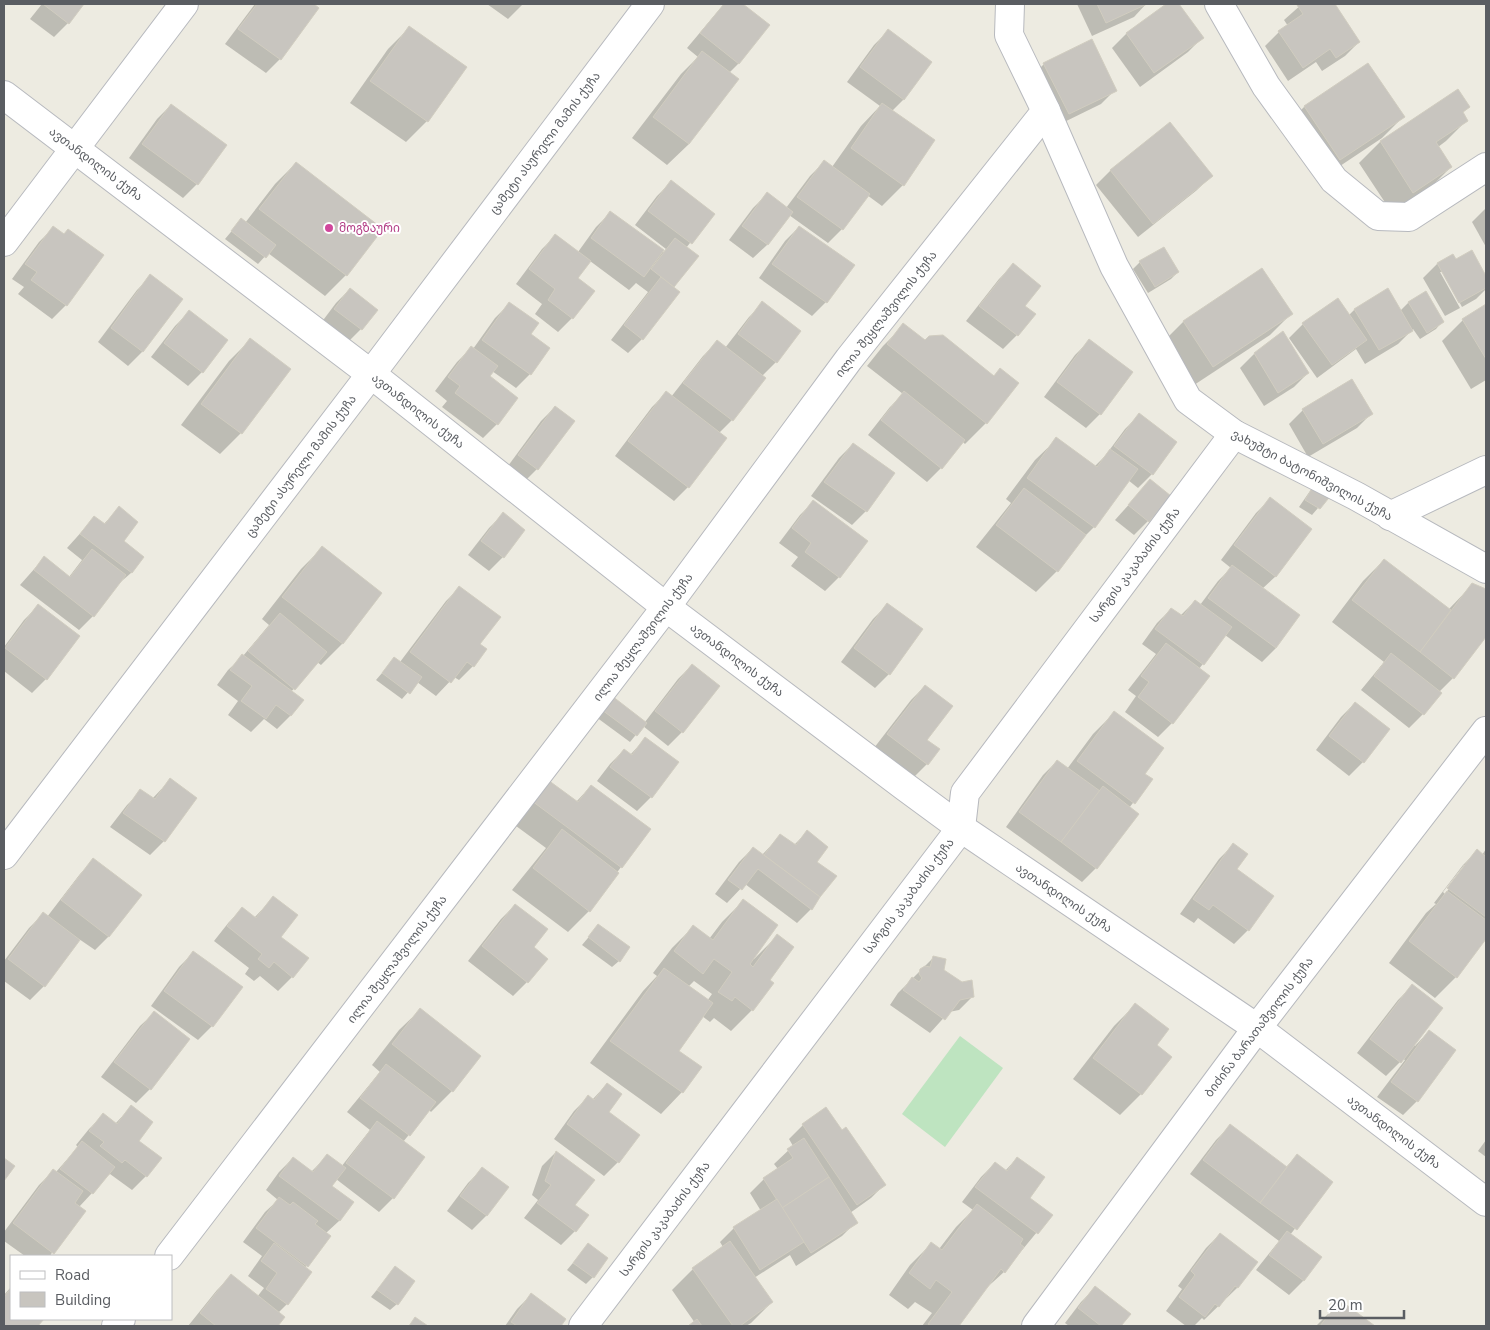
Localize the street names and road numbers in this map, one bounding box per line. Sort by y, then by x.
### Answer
street label: ცამეტი ასურელი მამის ქუჩა [486,69,604,217]
street label: ავთანდილის ქუჩა [46,123,146,205]
street label: ილია შეყლაშვილის ქუჩა [832,247,940,381]
street label: ავთანდილის ქუჩა [368,370,468,452]
street label: ცამეტი ასურელი მამის ქუჩა [242,392,360,540]
street label: ვახუშტი ბატონიშვილის ქუჩა [1229,426,1395,524]
street label: სარგის კაკაბაძის ქუჩა [1086,504,1184,626]
street label: ილია შეყლაშვილის ქუჩა [590,570,696,704]
street label: ავთანდილის ქუჩა [687,619,787,701]
street label: სარგის კაკაბაძის ქუჩა [860,835,958,957]
street label: ავთანდილის ქუჩა [1013,860,1115,936]
street label: ილია შეყლაშვილის ქუჩა [344,892,450,1026]
street label: ბიძინა ბარათაშვილის ქუჩა [1201,954,1317,1100]
street label: ავთანდილის ქუჩა [1344,1091,1444,1173]
street label: სარგის კაკაბაძის ქუჩა [616,1158,714,1280]

